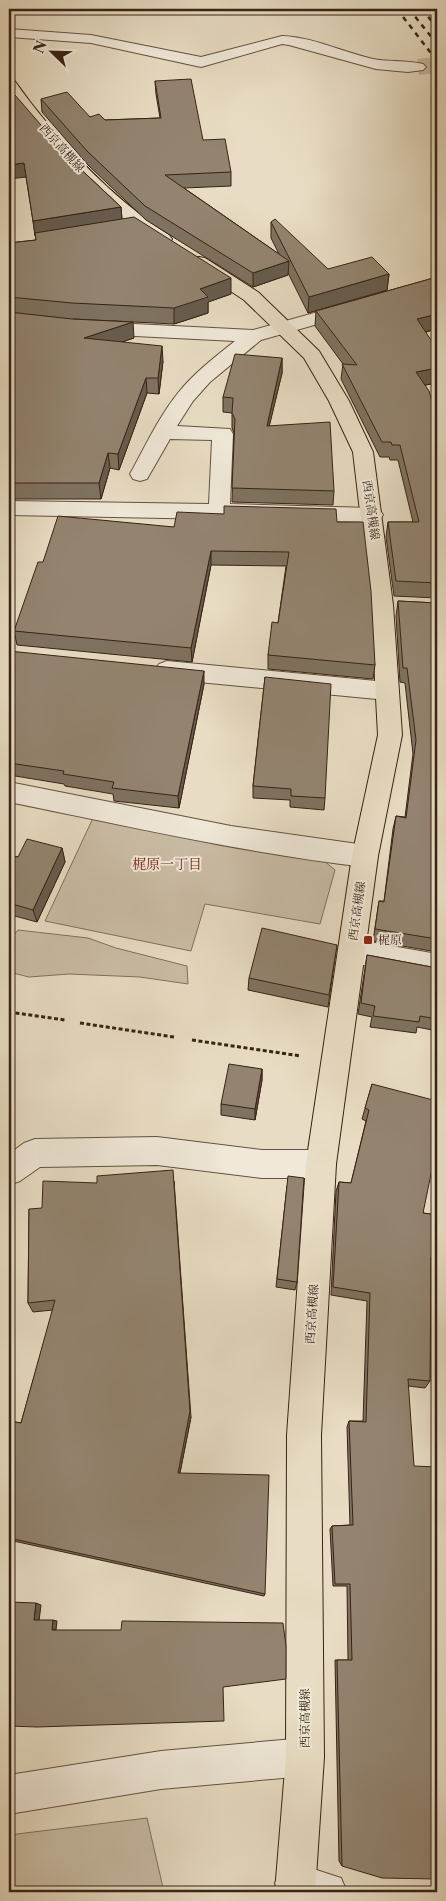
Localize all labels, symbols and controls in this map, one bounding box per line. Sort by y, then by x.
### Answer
north arrow [28,28,78,78]
text: N [29,38,51,56]
street label: 西京高槻線 [37,120,88,175]
street label: 西京高槻線 [360,479,383,541]
district label: 梶原一丁目 [132,855,202,873]
street label: 西京高槻線 [345,880,368,942]
place label: 梶原 [378,932,402,947]
marker: 梶原 [362,934,374,946]
street label: 西京高槻線 [302,1284,321,1344]
street label: 西京高槻線 [297,1688,312,1748]

